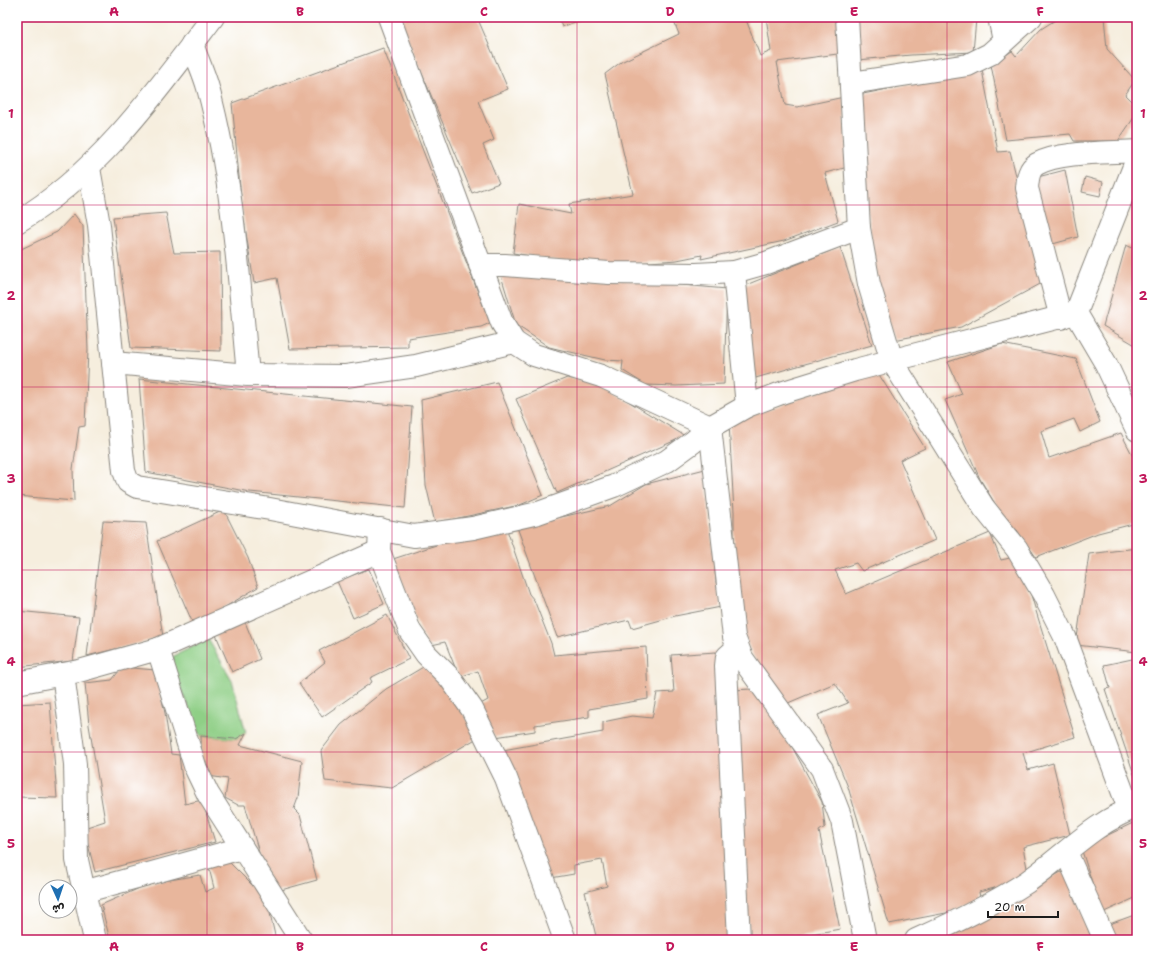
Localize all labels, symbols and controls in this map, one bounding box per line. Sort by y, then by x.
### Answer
text: A [109,3,119,20]
text: B [296,3,304,20]
text: C [480,3,488,20]
text: D [665,3,675,20]
text: E [850,3,859,20]
text: F [1036,3,1044,20]
text: 1 [8,105,14,122]
text: 1 [1140,105,1146,122]
text: 2 [6,287,16,304]
text: 2 [1138,287,1148,304]
text: 3 [6,470,16,487]
text: 3 [1138,470,1148,487]
text: 4 [6,653,16,670]
text: 4 [1138,653,1148,670]
text: 5 [7,835,15,852]
text: 5 [1139,835,1147,852]
north arrow [38,879,78,919]
scale bar [988,893,1058,919]
text: 20 m [994,899,1025,915]
text: ش [52,901,65,916]
text: A [109,938,119,955]
text: B [296,938,304,955]
text: C [480,938,488,955]
text: D [665,938,675,955]
text: E [850,938,859,955]
text: F [1036,938,1044,955]

